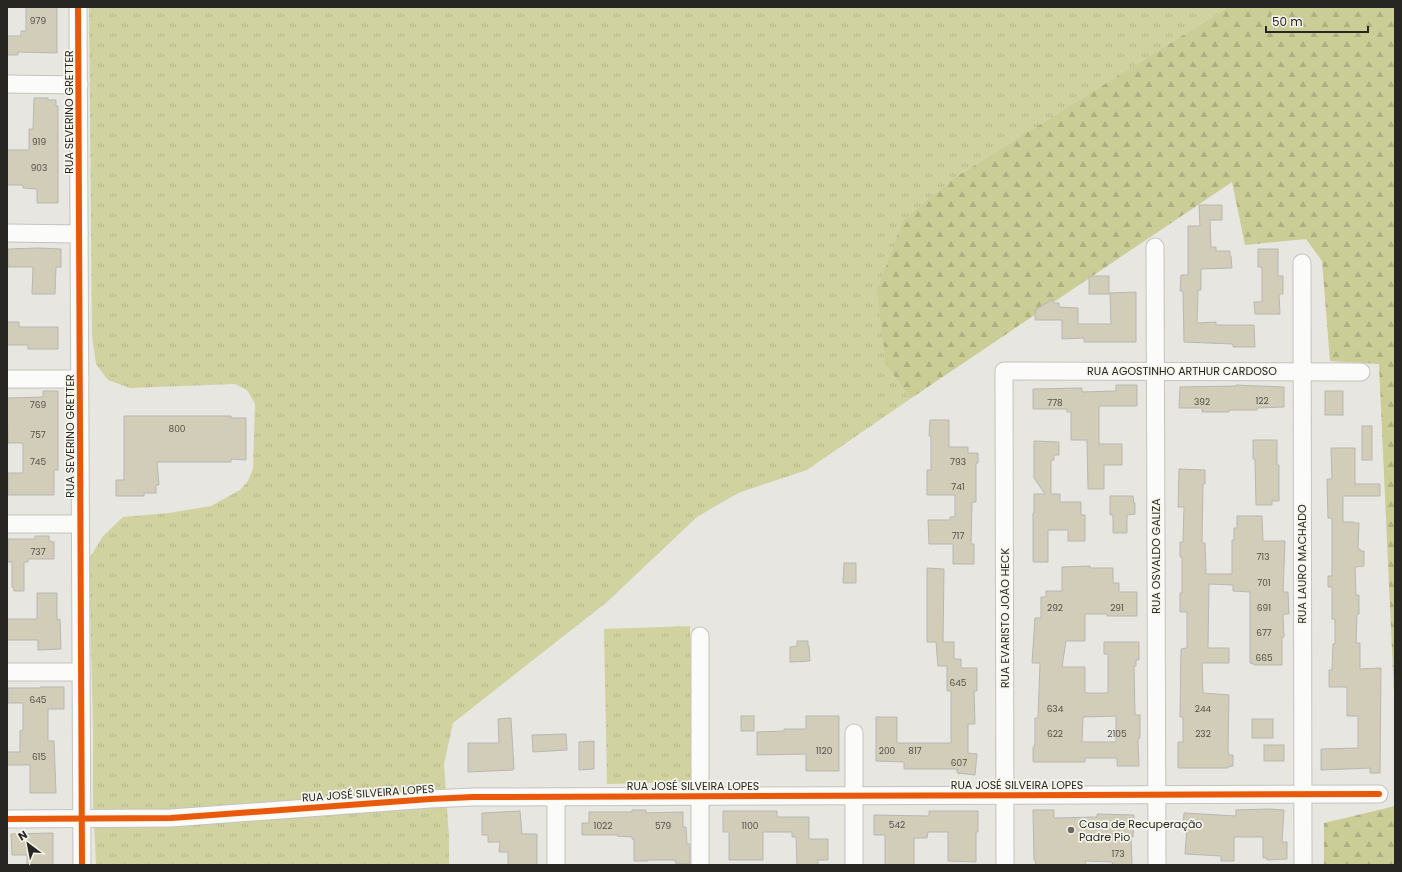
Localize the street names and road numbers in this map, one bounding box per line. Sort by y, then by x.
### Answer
street label: RUA SEVERINO GRETTER [61,50,77,174]
street label: RUA AGOSTINHO ARTHUR CARDOSO [1087,363,1277,379]
street label: RUA SEVERINO GRETTER [62,374,78,498]
street label: RUA OSVALDO GALIZA [1148,498,1164,614]
street label: RUA LAURO MACHADO [1294,504,1310,624]
street label: RUA EVARISTO JOÃO HECK [997,548,1013,688]
street label: RUA JOSÉ SILVEIRA LOPES [951,777,1083,793]
street label: RUA JOSÉ SILVEIRA LOPES [627,778,759,794]
street label: RUA JOSÉ SILVEIRA LOPES [301,780,435,806]

